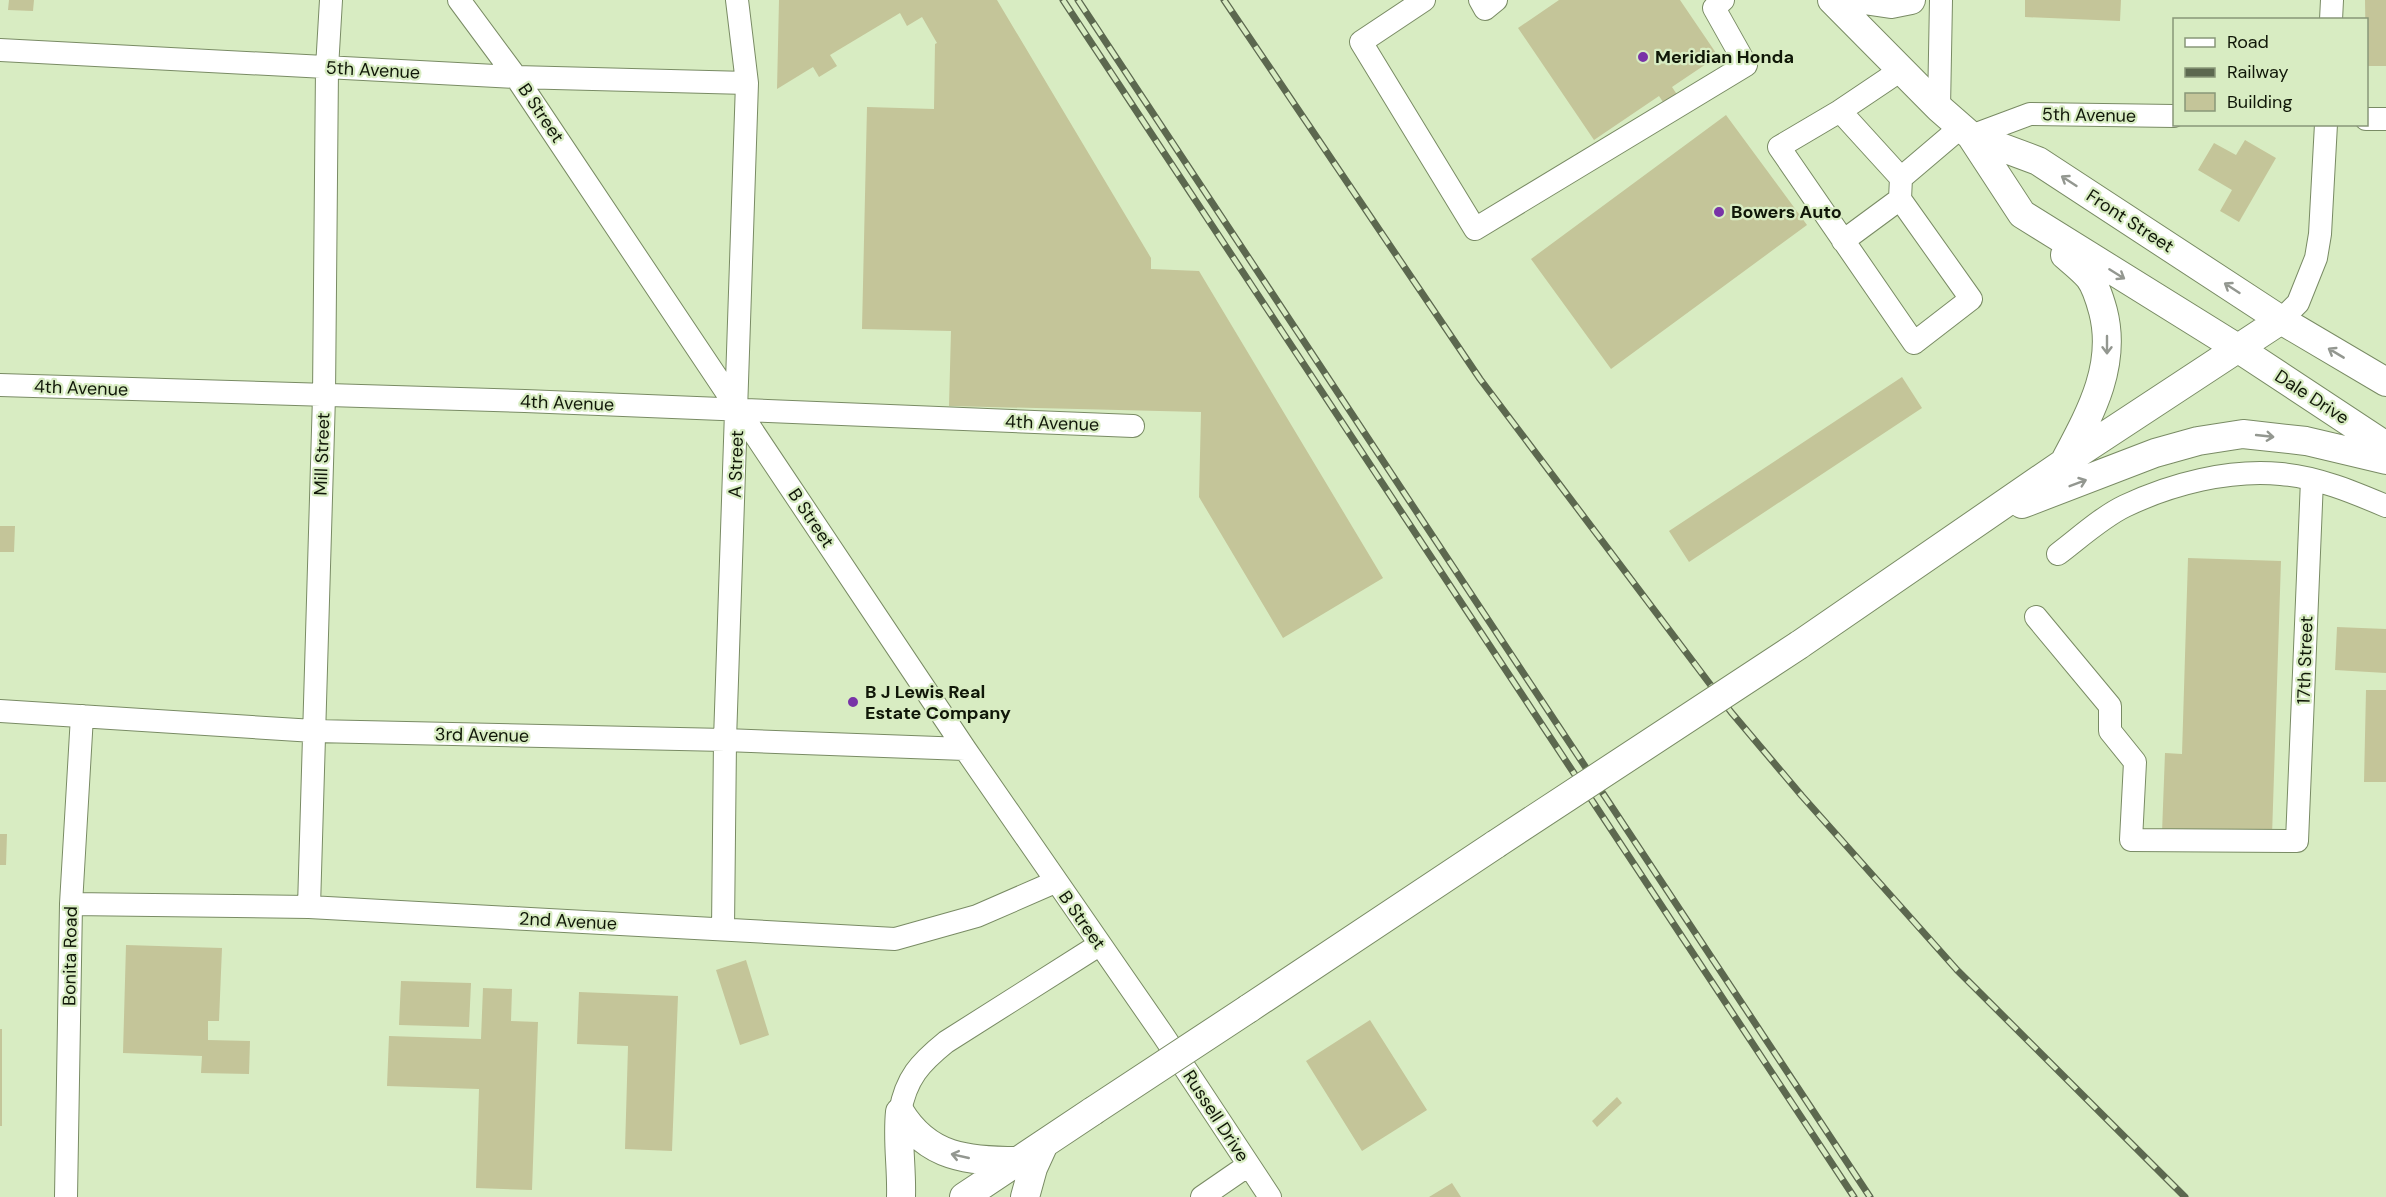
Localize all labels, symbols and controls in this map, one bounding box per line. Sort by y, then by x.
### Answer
legend [2173,18,2368,126]
text: Road [2227,30,2269,54]
place label: Meridian Honda [1655,45,1794,69]
marker: Meridian Honda [1636,50,1650,64]
street label: 5th Avenue [325,56,421,84]
text: Railway [2227,60,2289,84]
street label: B Street [512,79,570,147]
text: Building [2227,90,2292,114]
street label: 5th Avenue [2042,102,2136,128]
one-way arrow [2062,175,2078,187]
street label: Front Street [2082,184,2178,258]
place label: Bowers Auto [1731,200,1842,224]
marker: Bowers Auto [1712,205,1726,219]
one-way arrow [2108,269,2125,281]
one-way arrow [2224,282,2241,294]
one-way arrow [2101,335,2113,355]
one-way arrow [2328,346,2345,358]
street label: Dale Drive [2270,364,2354,430]
street label: 4th Avenue [33,374,129,402]
street label: 4th Avenue [519,389,615,417]
street label: 4th Avenue [1004,409,1100,437]
street label: Mill Street [309,412,335,496]
street label: A Street [723,430,749,498]
one-way arrow [2255,431,2274,442]
one-way arrow [2068,477,2087,488]
street label: B Street [782,484,840,552]
street label: 17th Street [2291,615,2319,705]
place label: B J Lewis Real Estate Company [865,680,1011,725]
marker: B J Lewis Real Estate Company [846,695,860,709]
street label: 3rd Avenue [435,722,529,748]
street label: B Street [1053,886,1111,954]
street label: Bonita Road [57,906,83,1006]
street label: 2nd Avenue [518,906,618,936]
street label: Russell Drive [1177,1066,1255,1166]
one-way arrow [951,1150,970,1162]

